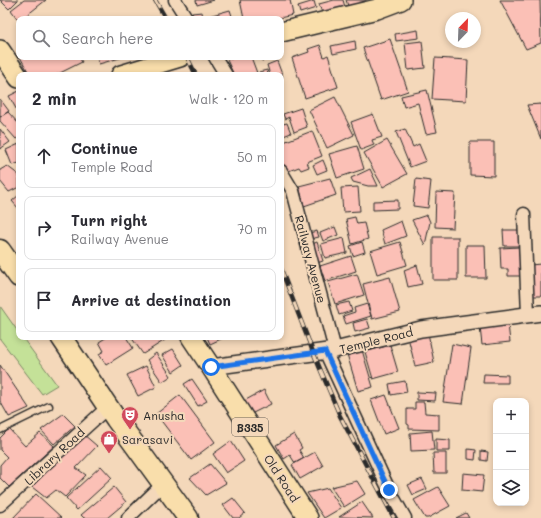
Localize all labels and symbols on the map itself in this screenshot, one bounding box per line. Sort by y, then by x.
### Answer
north arrow [445,12,481,48]
street label: Railway Avenue [292,213,330,305]
street label: Temple Road [338,323,415,357]
route start [202,358,220,376]
theatre icon: Anusha [120,405,140,430]
place label: Anusha [143,407,185,423]
road number: B335 [232,418,268,436]
street label: Library Road [20,424,88,488]
shop icon: Sarasavi [99,429,119,454]
place label: Sarasavi [122,431,173,447]
street label: Old Road [261,451,304,505]
route end [380,481,398,499]

